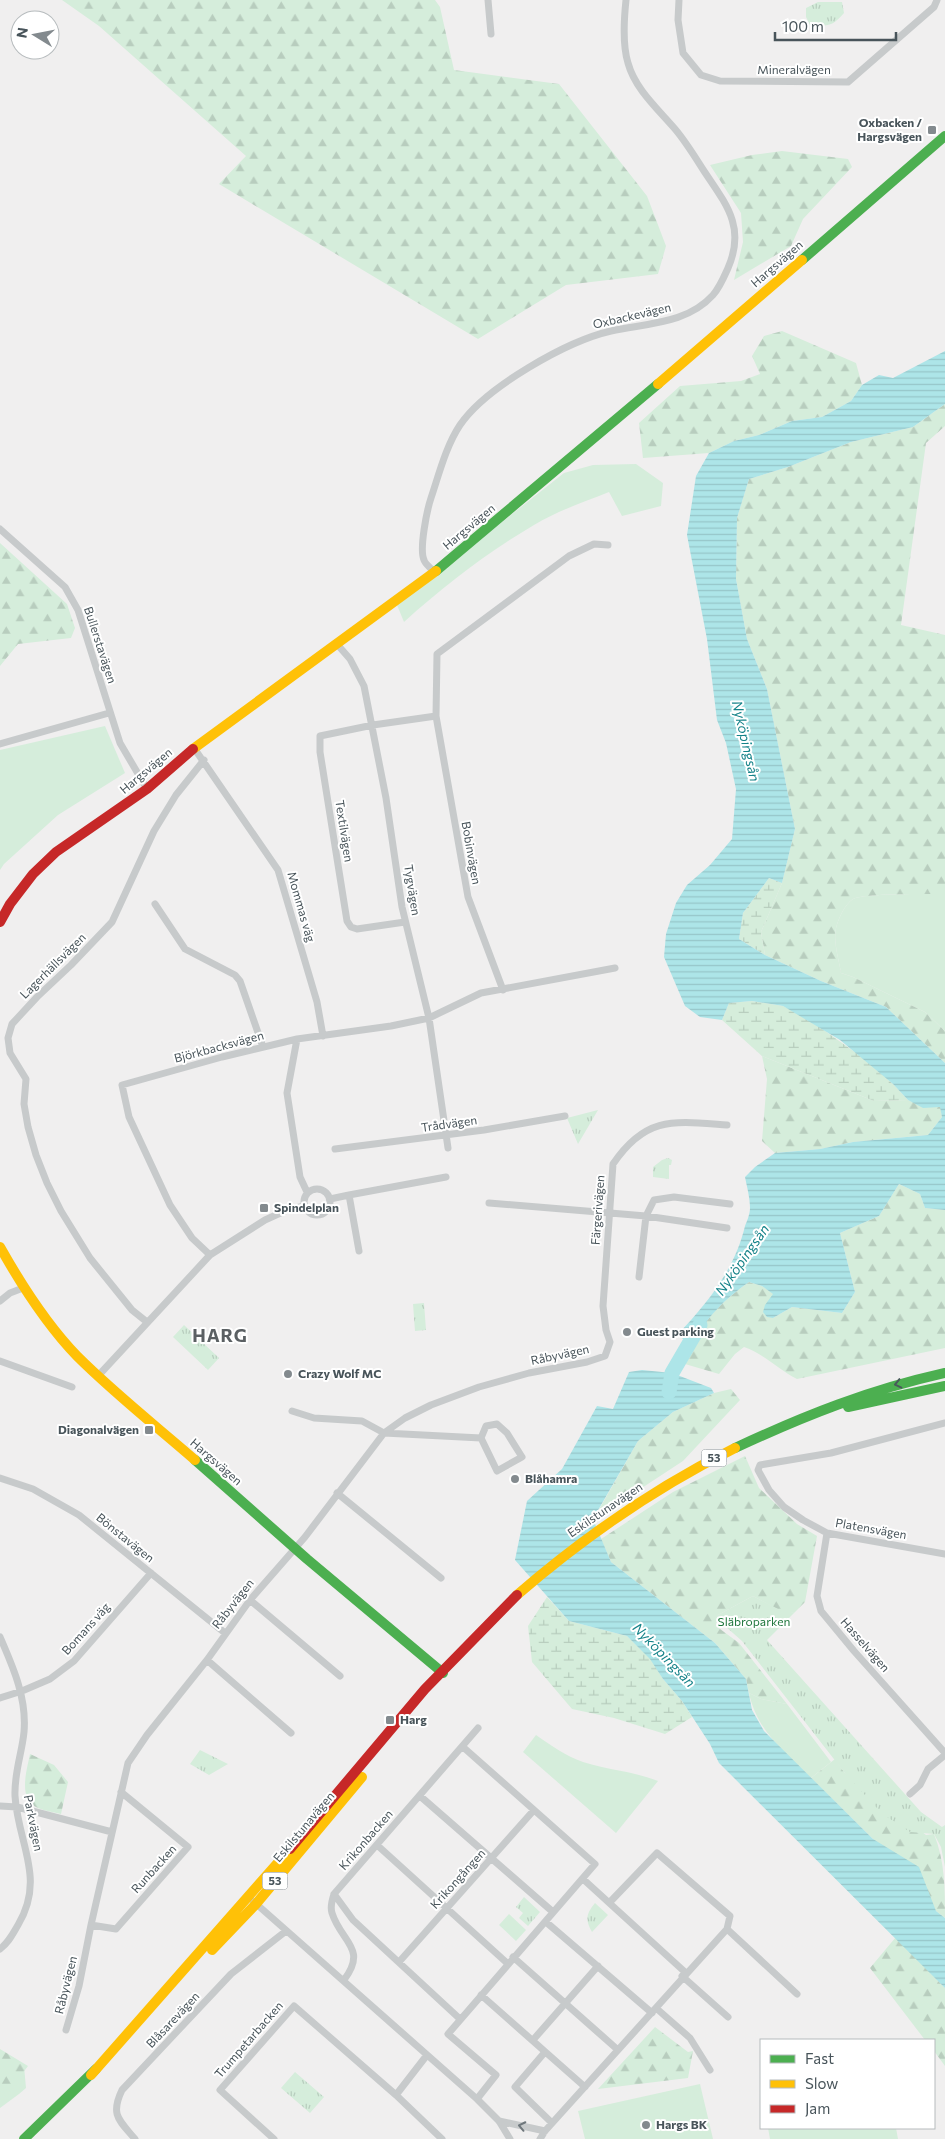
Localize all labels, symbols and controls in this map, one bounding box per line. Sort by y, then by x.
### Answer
north arrow [10,10,60,60]
scale bar [775,10,896,42]
text: 100 m [782,17,824,35]
text: N [12,26,31,39]
street label: Mineralvägen [757,62,831,76]
place label: Oxbacken / Hargsvägen [857,115,923,143]
marker: Oxbacken / Hargsvägen [926,124,938,136]
street label: Hargsvägen [748,237,805,289]
street label: Oxbackevägen [591,299,672,331]
street label: Hargsvägen [439,500,497,552]
street label: Bullerstavägen [82,605,120,685]
water label: Nyköpingsån [729,699,764,783]
street label: Hargsvägen [116,744,174,796]
street label: Textilvägen [333,799,357,863]
street label: Bobinvägen [460,820,484,885]
street label: Tygvägen [402,863,424,916]
street label: Mommas väg [285,870,319,944]
street label: Lagerhällsvägen [17,930,88,1001]
street label: Björkbacksvägen [172,1027,265,1065]
street label: Trådvägen [420,1112,478,1134]
street label: Färgerivägen [588,1174,606,1245]
place label: Spindelplan [274,1200,339,1214]
marker: Spindelplan [258,1202,270,1214]
water label: Nyköpingsån [711,1221,772,1298]
district label: HARG [192,1324,248,1346]
place label: Guest parking [637,1324,714,1338]
marker: Guest parking [621,1326,633,1338]
street label: Råbyvägen [529,1341,590,1367]
place label: Crazy Wolf MC [298,1366,381,1380]
marker: Crazy Wolf MC [282,1368,294,1380]
one-way arrow [893,1378,902,1389]
place label: Diagonalvägen [58,1422,139,1436]
marker: Diagonalvägen [143,1424,155,1436]
street label: Hargsvägen [188,1435,245,1487]
road number: 53 [702,1450,726,1466]
place label: Blåhamra [525,1471,577,1485]
marker: Blåhamra [509,1473,521,1485]
street label: Eskilstunavägen [564,1479,644,1539]
street label: Bönstavägen [94,1510,157,1565]
street label: Platensvägen [834,1515,908,1541]
street label: Råbyvägen [208,1576,256,1631]
street label: Bomans väg [58,1599,113,1657]
park label: Släbroparken [718,1614,790,1628]
street label: Hasselvägen [838,1614,893,1674]
water label: Nyköpingsån [630,1619,699,1690]
place label: Harg [400,1712,427,1726]
marker: Harg [384,1714,396,1726]
street label: Eskilstunavägen [270,1788,337,1864]
street label: Parkvägen [22,1794,46,1852]
street label: Krikonbacken [335,1806,395,1872]
street label: Runbacken [128,1841,179,1895]
street label: Krikongången [427,1846,488,1911]
road number: 53 [262,1872,288,1890]
street label: Råbyvägen [51,1954,79,2015]
street label: Blåsarevägen [143,1988,202,2050]
street label: Trumpetarbacken [211,1998,285,2080]
legend [760,2039,935,2129]
text: Fast [805,2049,834,2067]
text: Slow [805,2074,838,2092]
text: Jam [805,2099,830,2117]
place label: Hargs BK [656,2117,708,2131]
marker: Hargs BK [640,2119,652,2131]
one-way arrow [517,2121,526,2132]

